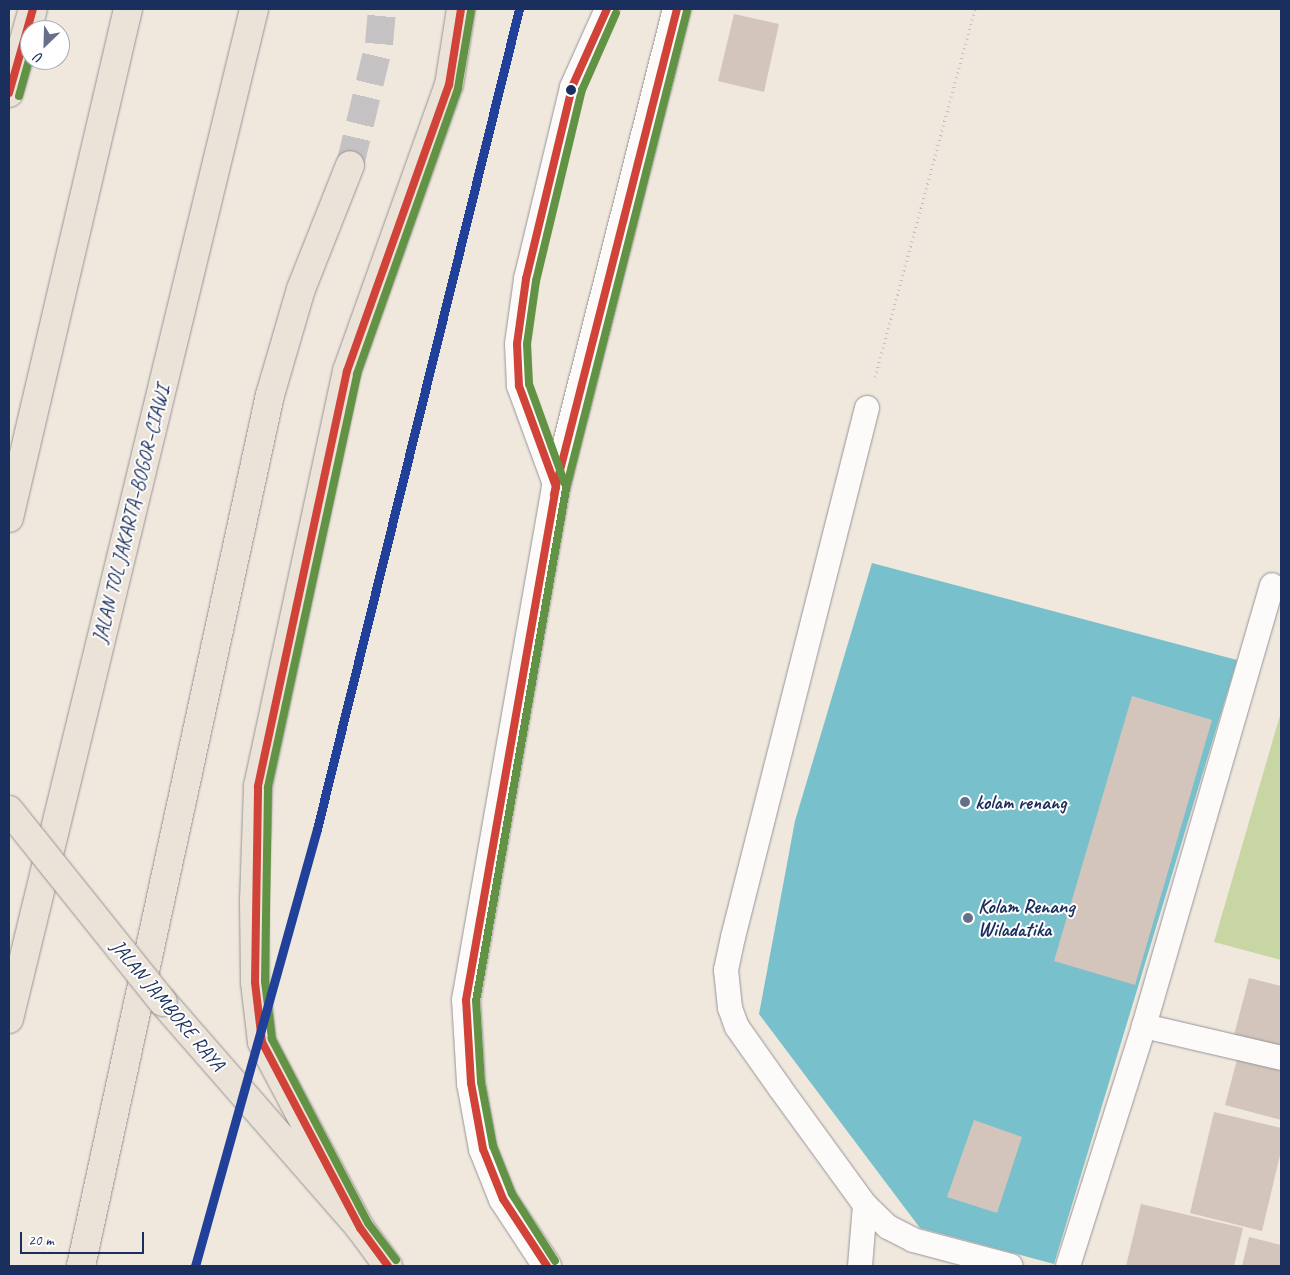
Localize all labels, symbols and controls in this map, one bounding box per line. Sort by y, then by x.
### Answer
north arrow [20,20,70,70]
text: U [33,49,46,67]
unlabelled marker [566,85,576,95]
street label: JALAN TOL JAKARTA–BOGOR–CIAWI [87,383,175,645]
place label: kolam renang [975,790,1066,814]
marker: kolam renang [959,796,971,808]
place label: Kolam Renang Wiladatika [978,894,1074,941]
marker: Kolam Renang Wiladatika [962,912,974,924]
street label: JALAN JAMBORE RAYA [106,934,230,1076]
scale bar [22,1222,146,1254]
text: 20 m [28,1231,54,1250]

